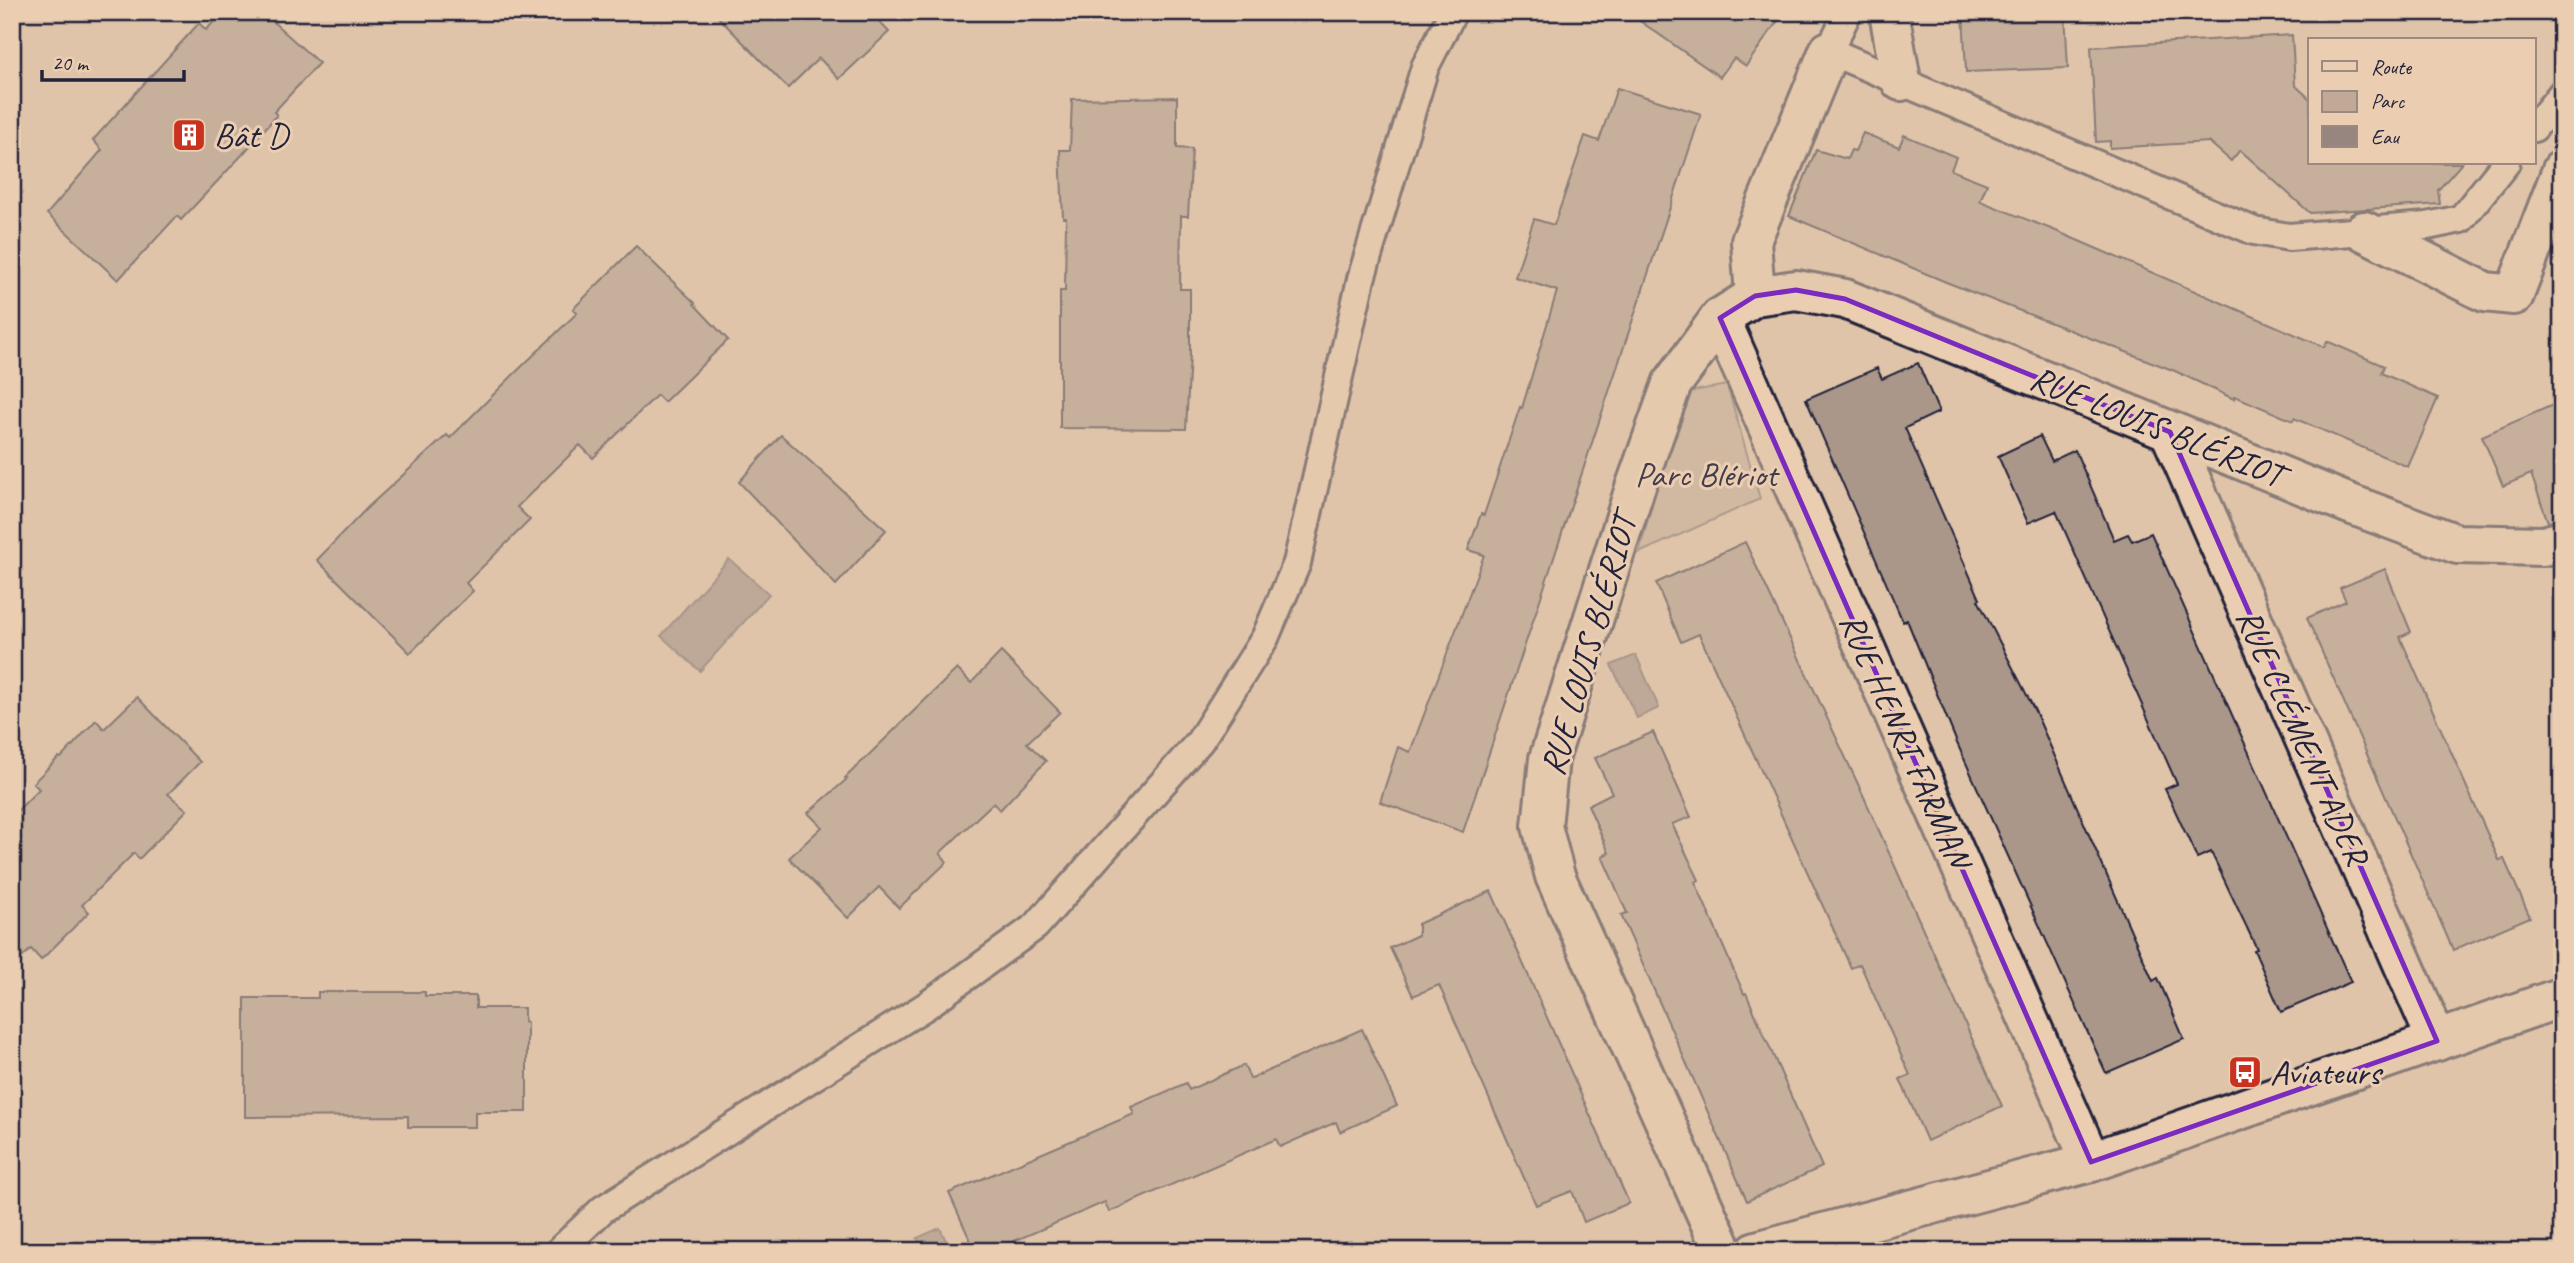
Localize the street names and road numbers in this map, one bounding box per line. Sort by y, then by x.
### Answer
street label: RUE LOUIS BLÉRIOT [2024,355,2298,501]
street label: RUE LOUIS BLÉRIOT [1530,501,1650,780]
street label: RUE CLÉMENT ADER [2226,601,2381,874]
street label: RUE HENRI FARMAN [1829,606,1984,879]

